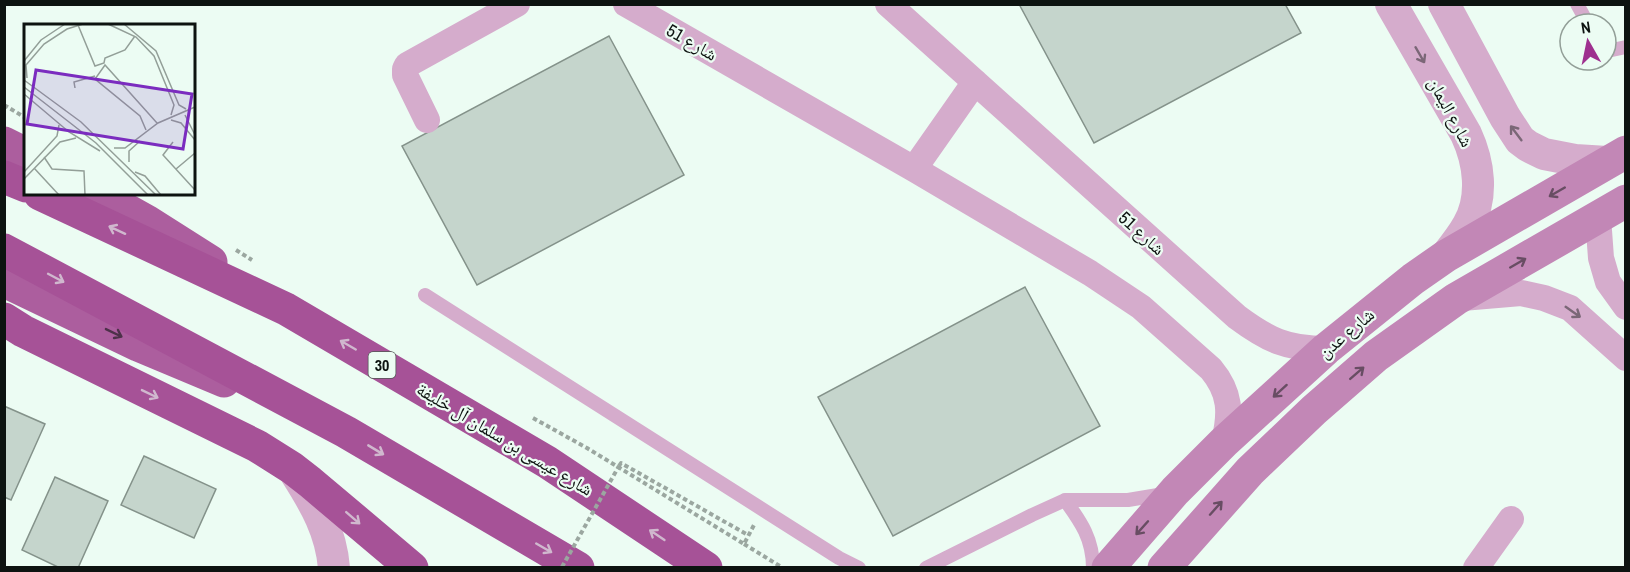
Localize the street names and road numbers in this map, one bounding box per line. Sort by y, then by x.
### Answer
street label: شارع 51 [662,17,722,67]
street label: شارع اليمان [1422,73,1480,151]
street label: شارع 51 [1113,205,1171,261]
street label: شارع عدن [1312,302,1380,364]
road number: 30 [368,352,395,378]
street label: شارع عيسى بن سلمان آل خليفة [412,376,598,502]

